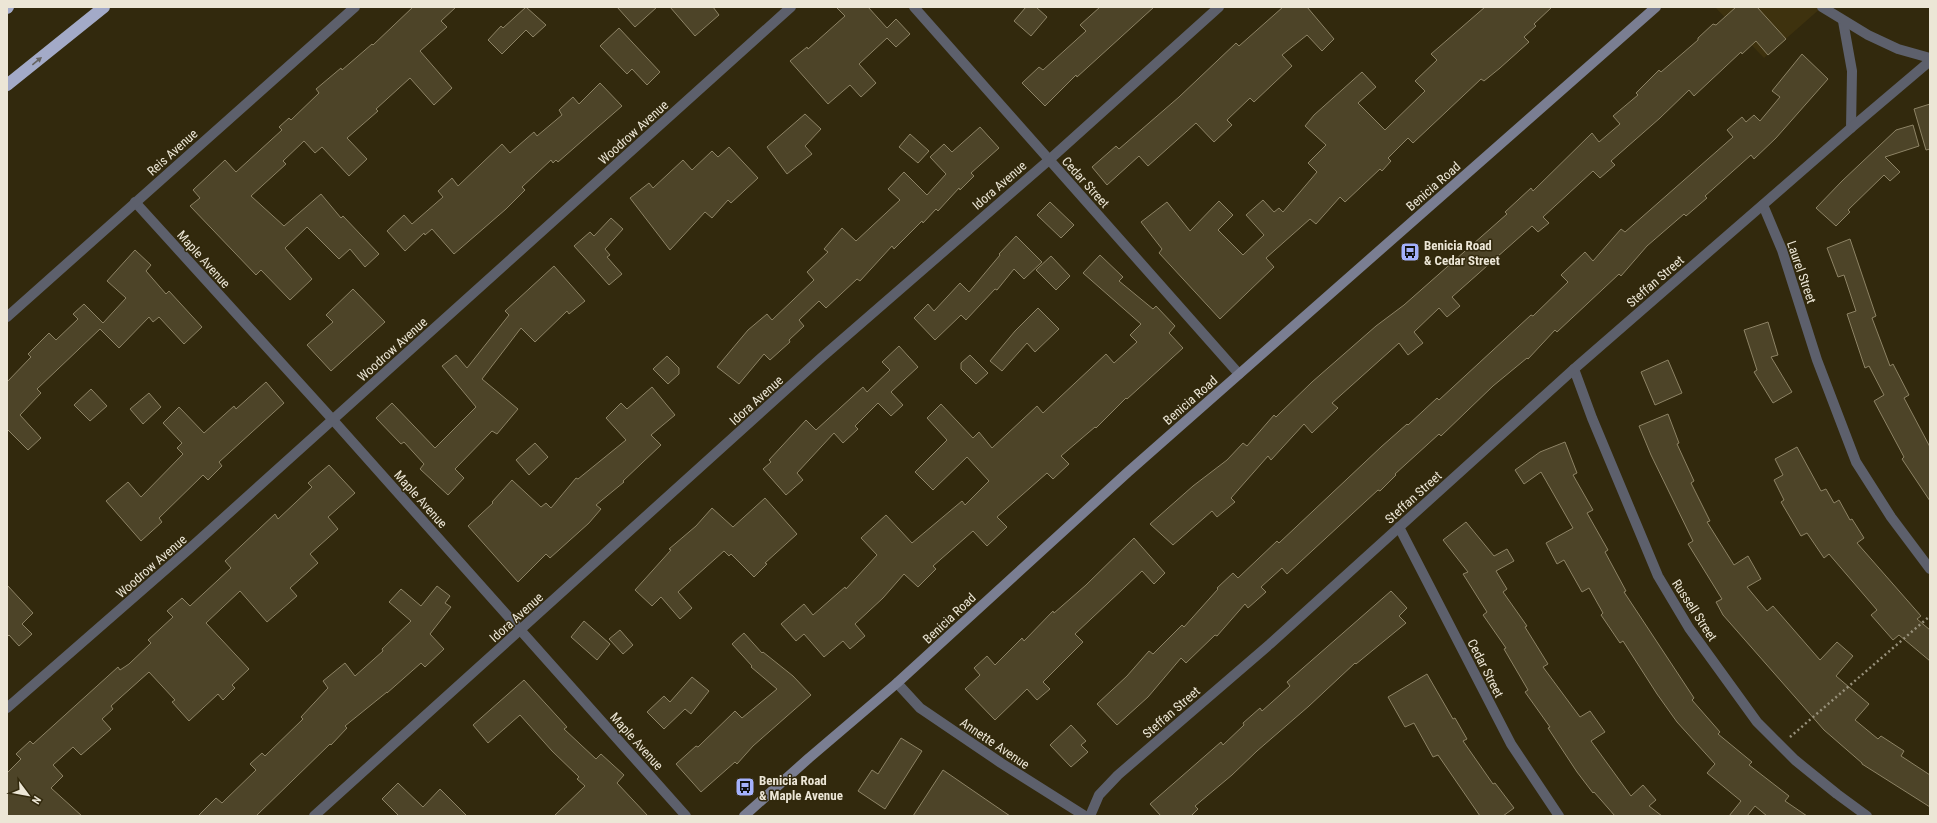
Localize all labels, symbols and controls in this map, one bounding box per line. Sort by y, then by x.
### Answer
one-way arrow [32,56,43,65]
street label: Woodrow Avenue [595,97,671,168]
street label: Reis Avenue [144,126,201,179]
street label: Cedar Street [1059,154,1113,211]
street label: Idora Avenue [969,158,1029,213]
street label: Benicia Road [1403,159,1463,214]
street label: Maple Avenue [174,228,233,291]
place label: Benicia Road & Cedar Street [1424,238,1500,268]
street label: Laurel Street [1784,239,1819,306]
bus stop icon: Benicia Road & Cedar Street [1399,241,1421,263]
street label: Steffan Street [1624,252,1687,310]
street label: Woodrow Avenue [354,314,430,385]
street label: Idora Avenue [727,373,786,428]
street label: Benicia Road [1160,373,1220,428]
street label: Maple Avenue [391,468,450,531]
street label: Steffan Street [1382,468,1445,527]
street label: Woodrow Avenue [113,532,190,601]
street label: Russell Street [1669,577,1720,644]
street label: Idora Avenue [487,590,546,645]
street label: Benicia Road [920,590,979,647]
street label: Cedar Street [1464,637,1507,700]
street label: Steffan Street [1140,683,1203,741]
street label: Maple Avenue [607,710,666,773]
street label: Annette Avenue [957,715,1032,772]
place label: Benicia Road & Maple Avenue [759,773,843,803]
north arrow [8,775,48,815]
bus stop icon: Benicia Road & Maple Avenue [734,776,756,798]
text: N [29,794,43,807]

